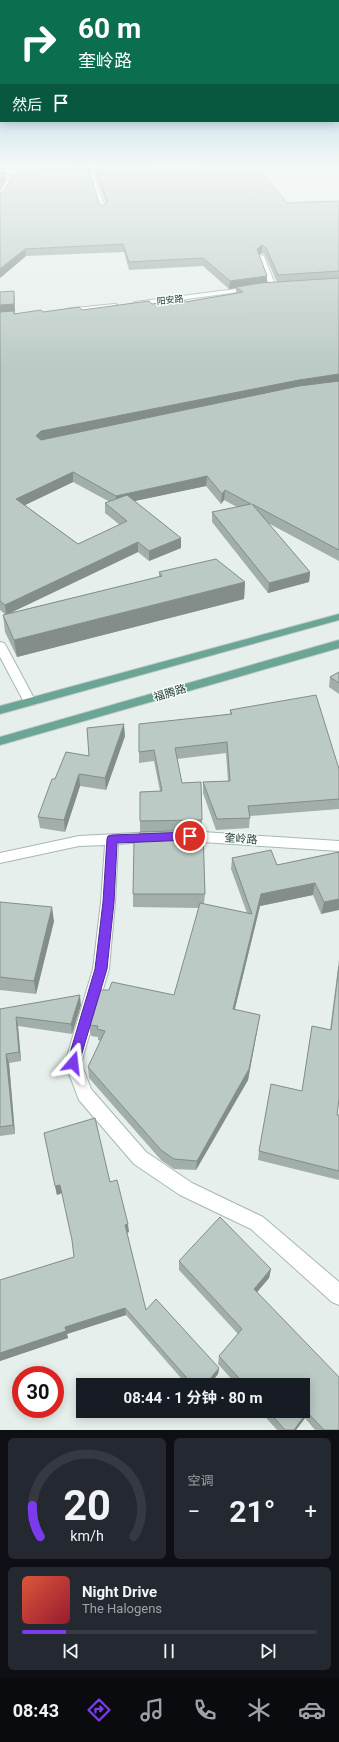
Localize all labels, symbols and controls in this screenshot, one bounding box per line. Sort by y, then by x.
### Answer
text: 60 m [78,12,141,45]
icon: right [12,16,64,68]
text: 奎岭路 [78,50,132,71]
icon: arrive [50,92,72,114]
text: 然后 [12,96,42,114]
street label: 阳安路 [156,294,184,306]
street label: 福腾路 [152,682,188,704]
pin [173,819,207,853]
icon: arrive [179,825,201,847]
street label: 奎岭路 [224,831,258,847]
position arrow [52,1042,94,1084]
speed limit sign: 30 [12,1366,64,1418]
text: 08:44 · 1 分钟 · 80 m [124,1389,262,1407]
text: 空调 [188,1473,214,1488]
text: 20 [63,1480,111,1529]
text: 21° [229,1494,275,1529]
text: − [188,1499,200,1524]
text: + [305,1499,317,1524]
text: km/h [70,1527,104,1543]
text: Night Drive [82,1583,157,1601]
text: The Halogens [82,1601,162,1616]
icon: previous [60,1640,82,1662]
icon: pause [158,1640,180,1662]
icon: next [257,1640,279,1662]
icon: directions [85,1696,113,1724]
icon: music [138,1696,166,1724]
icon: phone [191,1696,219,1724]
icon: climate [245,1696,273,1724]
icon: car [298,1696,326,1724]
text: 08:43 [13,1700,59,1721]

